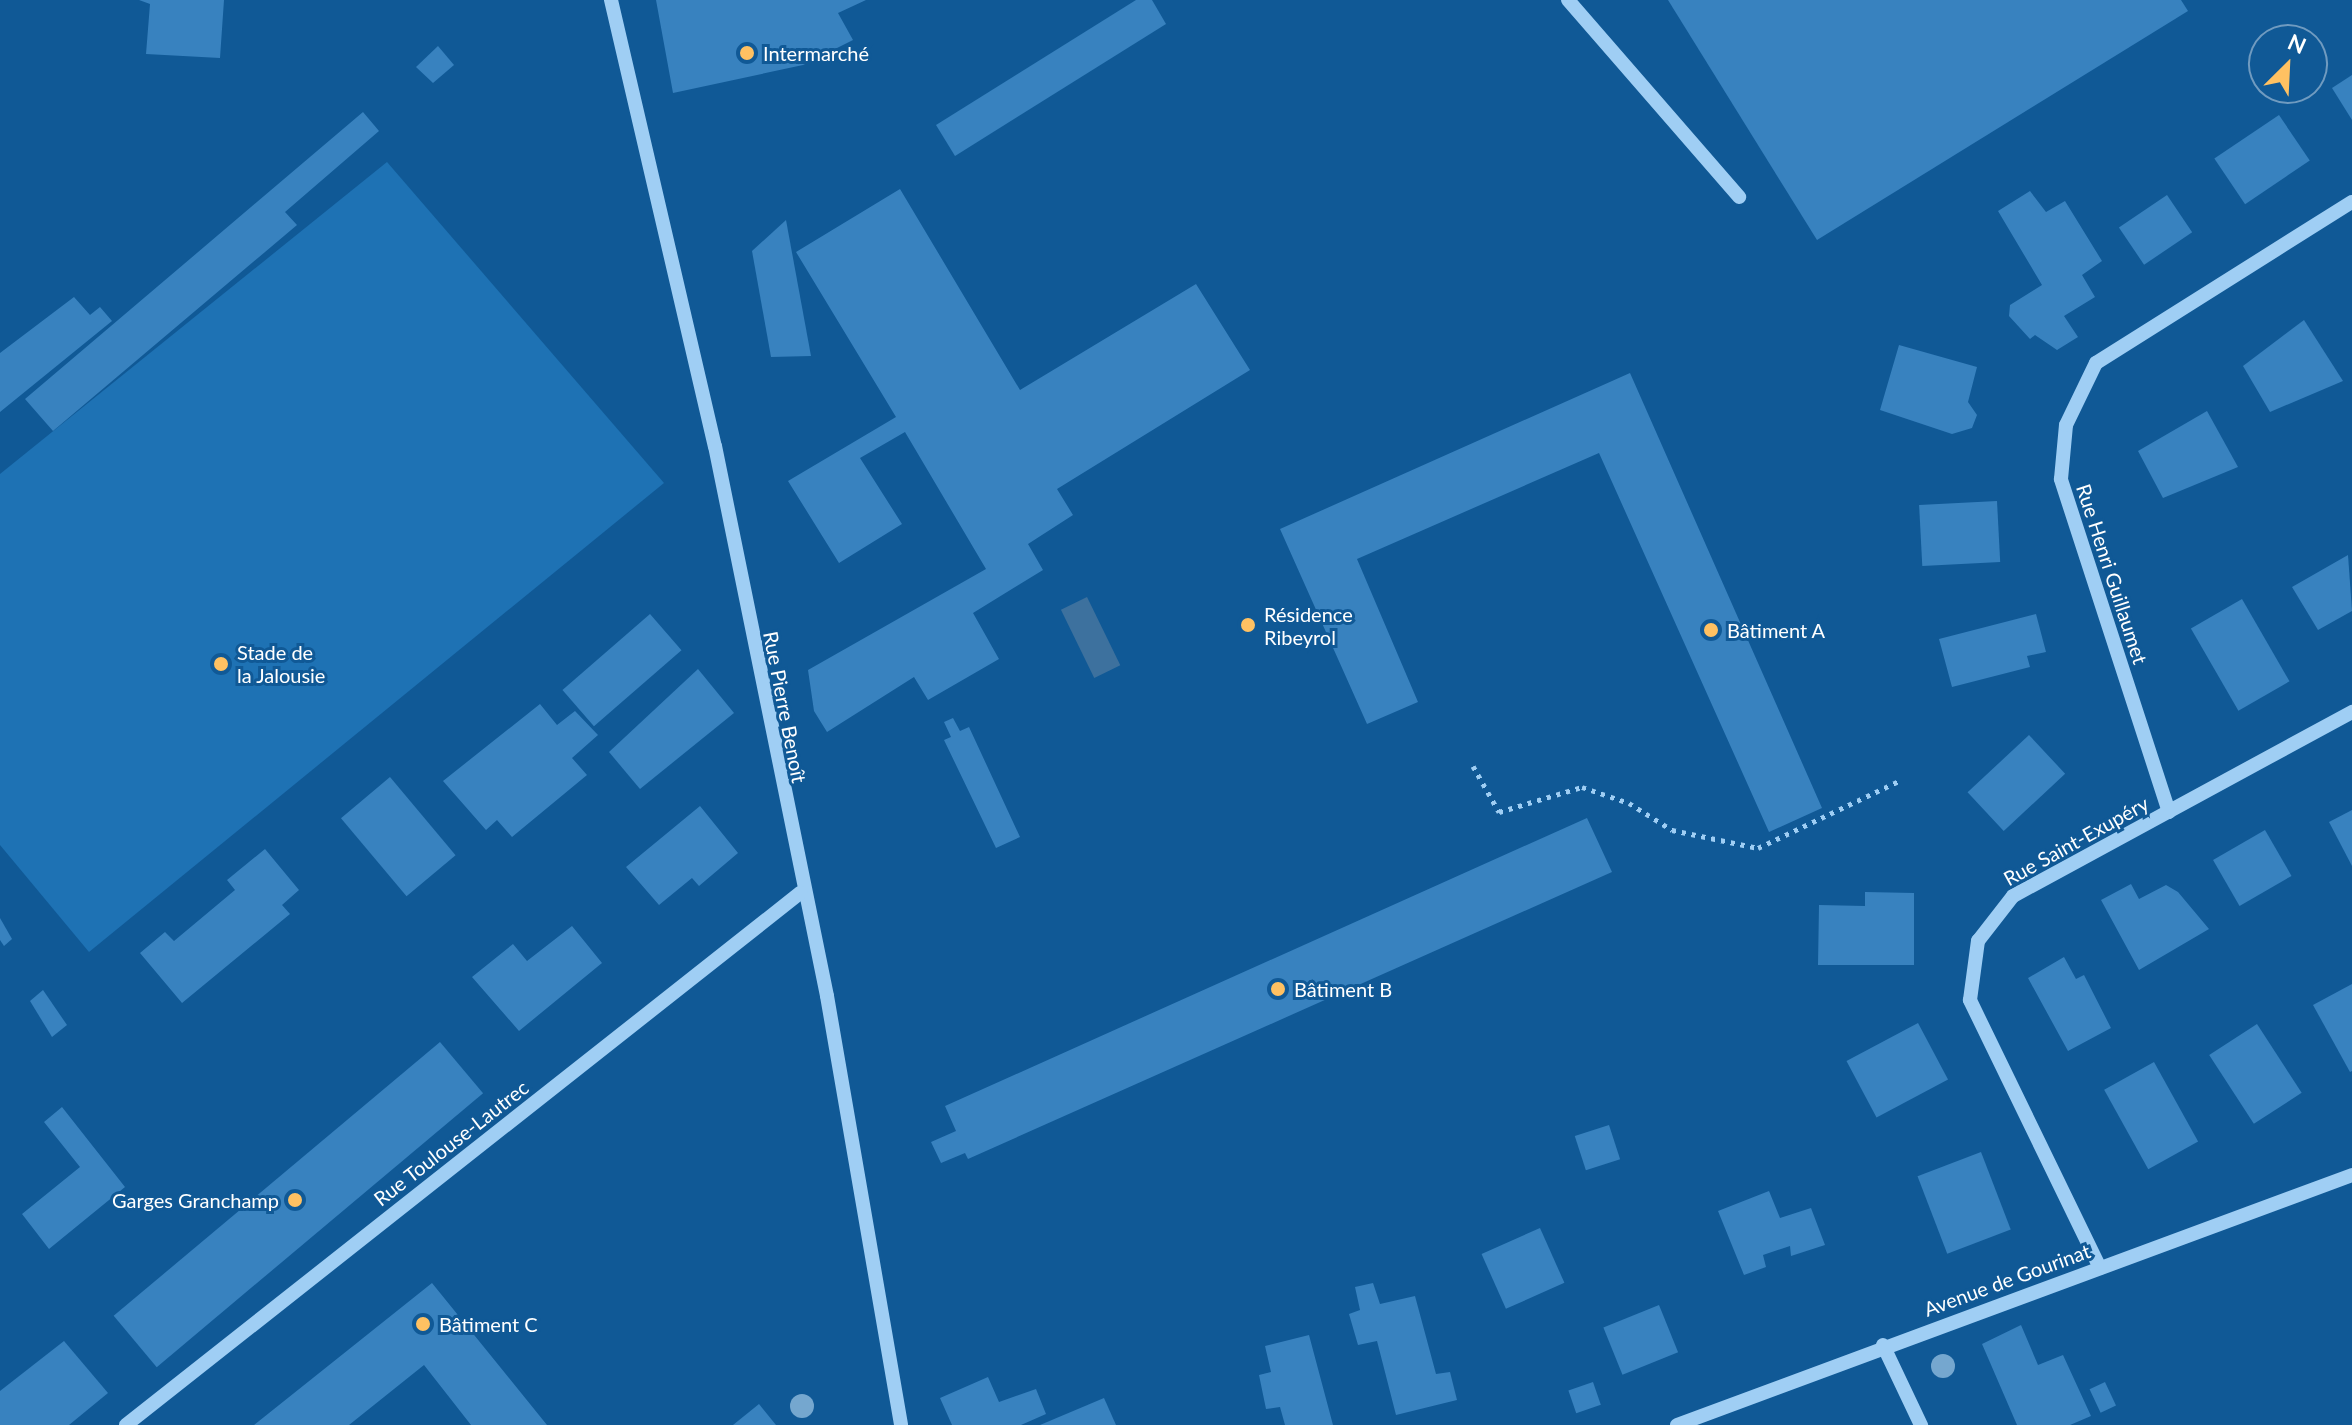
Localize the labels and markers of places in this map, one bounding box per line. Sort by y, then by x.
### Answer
place label: Intermarché [763,41,869,65]
marker: Intermarché [738,44,756,62]
place label: Résidence Ribeyrol [1264,602,1353,649]
marker: Résidence Ribeyrol [1239,616,1257,634]
place label: Bâtiment A [1727,618,1826,642]
marker: Bâtiment A [1702,621,1720,639]
place label: Stade de la Jalousie [237,640,326,687]
marker: Stade de la Jalousie [212,655,230,673]
place label: Bâtiment B [1294,977,1392,1001]
marker: Bâtiment B [1269,980,1287,998]
place label: Garges Granchamp [112,1188,279,1212]
marker: Garges Granchamp [286,1191,304,1209]
place label: Bâtiment C [439,1312,538,1336]
marker: Bâtiment C [414,1315,432,1333]

